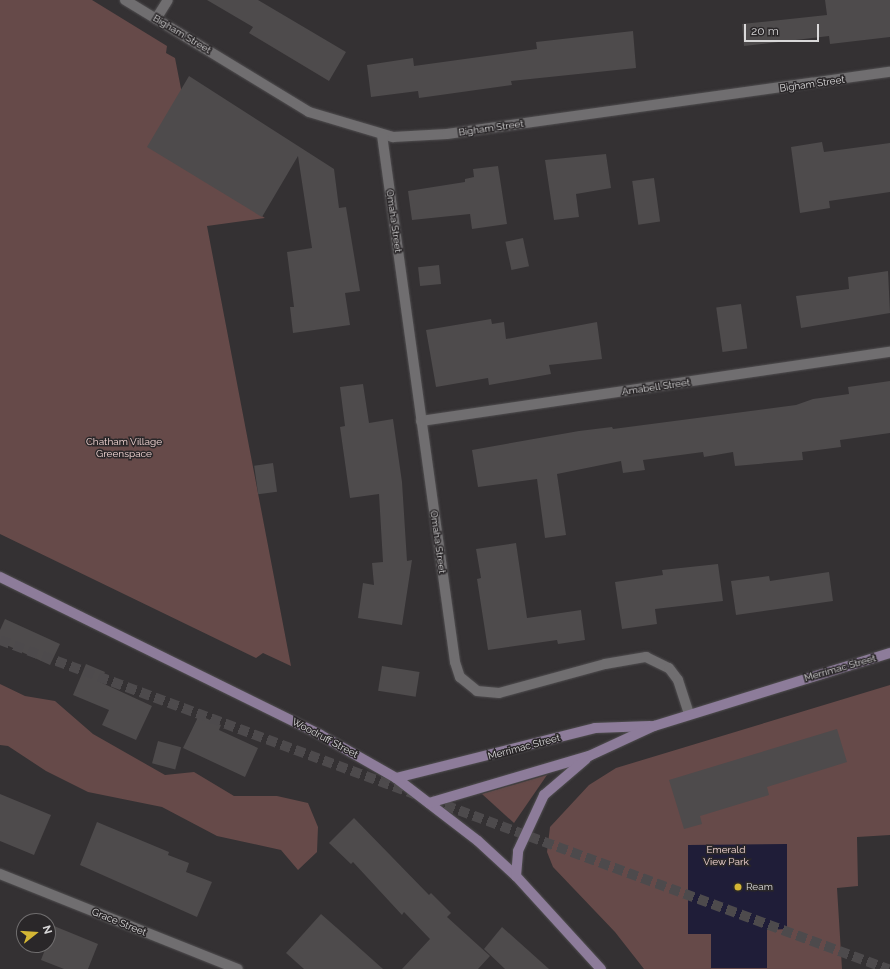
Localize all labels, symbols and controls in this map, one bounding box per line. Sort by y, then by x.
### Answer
street label: Bigham Street [151,12,213,56]
scale bar [746,16,821,42]
text: 20 m [751,24,779,38]
street label: Bigham Street [779,73,845,95]
street label: Bigham Street [458,117,524,139]
street label: Omaha Street [384,189,404,253]
street label: Amabell Street [621,376,691,398]
park label: Chatham Village Greenspace [86,435,162,458]
street label: Omaha Street [428,510,448,574]
street label: Merrimac Street [803,652,877,684]
street label: Woodruff Street [290,715,360,761]
street label: Merrimac Street [487,732,561,762]
park label: Emerald View Park [703,843,749,866]
place label: Ream [746,881,773,893]
marker: Ream [733,882,743,892]
street label: Grace Street [90,906,148,938]
north arrow [16,913,56,953]
text: N [40,924,54,936]

